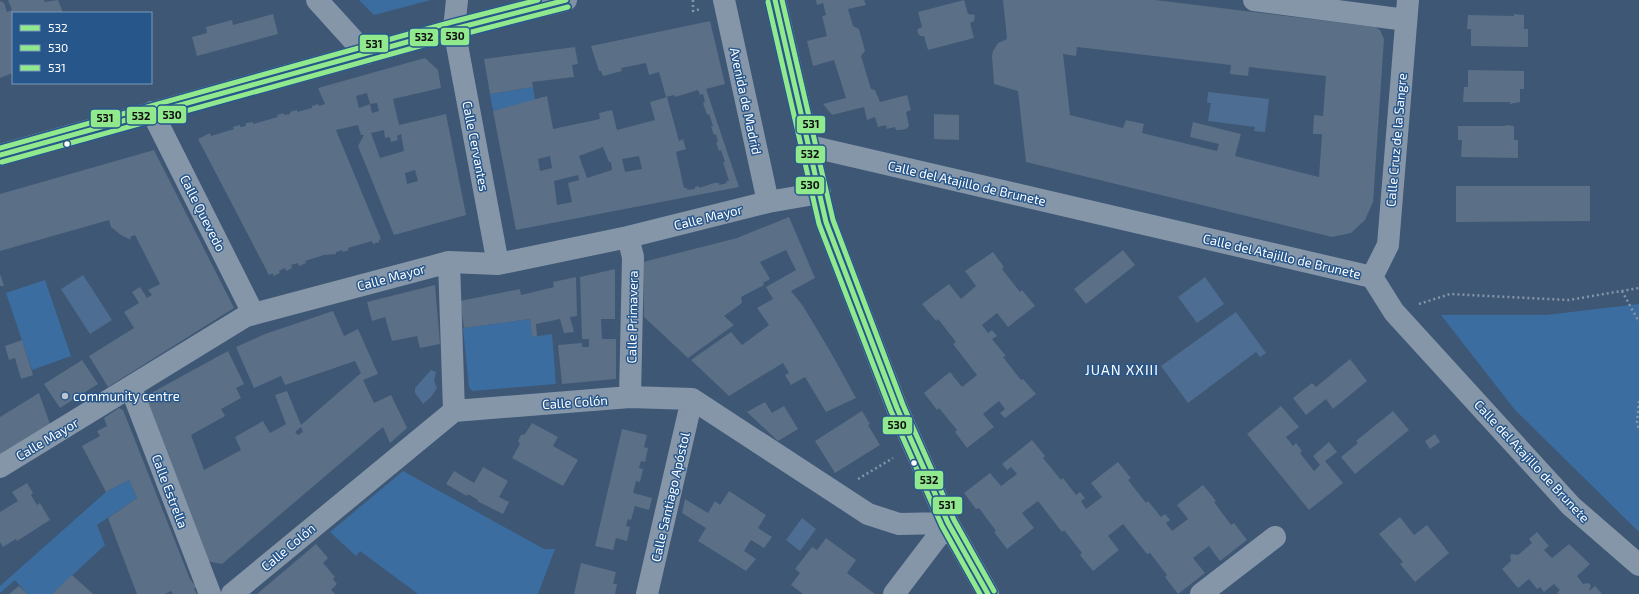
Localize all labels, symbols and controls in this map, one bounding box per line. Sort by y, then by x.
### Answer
legend [12,12,152,84]
text: 532 [48,20,68,34]
line badge: 530 [440,27,470,46]
line badge: 532 [409,28,439,47]
text: 530 [445,29,465,42]
text: 532 [415,30,433,43]
line badge: 531 [359,34,389,53]
text: 531 [365,37,383,50]
text: 530 [48,40,68,54]
street label: Avenida de Madrid [727,46,765,156]
text: 531 [48,60,66,74]
street label: Calle Cruz de la Sangre [1382,72,1410,208]
street label: Calle Cervantes [459,99,493,193]
line badge: 530 [157,105,187,124]
line badge: 532 [126,106,157,125]
text: 530 [162,108,182,121]
line badge: 531 [90,109,121,128]
text: 532 [132,109,150,122]
text: 531 [96,111,114,124]
line badge: 531 [796,115,826,134]
text: 531 [802,117,820,130]
unlabelled marker [62,139,72,149]
line badge: 532 [795,145,826,164]
text: 532 [801,147,819,160]
street label: Calle del Atajillo de Brunete [886,157,1048,209]
street label: Calle Quevedo [177,172,229,254]
line badge: 530 [795,176,825,195]
text: 530 [800,178,820,191]
street label: Calle Mayor [672,201,744,233]
street label: Calle del Atajillo de Brunete [1201,230,1363,282]
street label: Calle Mayor [355,260,427,294]
street label: Calle Primavera [623,270,641,364]
district label: JUAN XXIII [1085,361,1159,378]
place label: community centre [73,388,180,404]
marker: community centre [60,391,70,401]
street label: Calle Colón [542,392,608,412]
street label: Calle del Atajillo de Brunete [1471,396,1593,526]
street label: Calle Mayor [13,414,81,464]
line badge: 530 [882,416,913,435]
text: 530 [887,418,907,431]
street label: Calle Santiago Apóstol [647,431,693,563]
street label: Calle Estrella [149,452,191,530]
unlabelled marker [909,458,919,468]
line badge: 532 [914,470,944,490]
text: 532 [920,473,938,486]
line badge: 531 [932,496,963,515]
text: 531 [938,498,956,511]
street label: Calle Colón [258,520,318,574]

